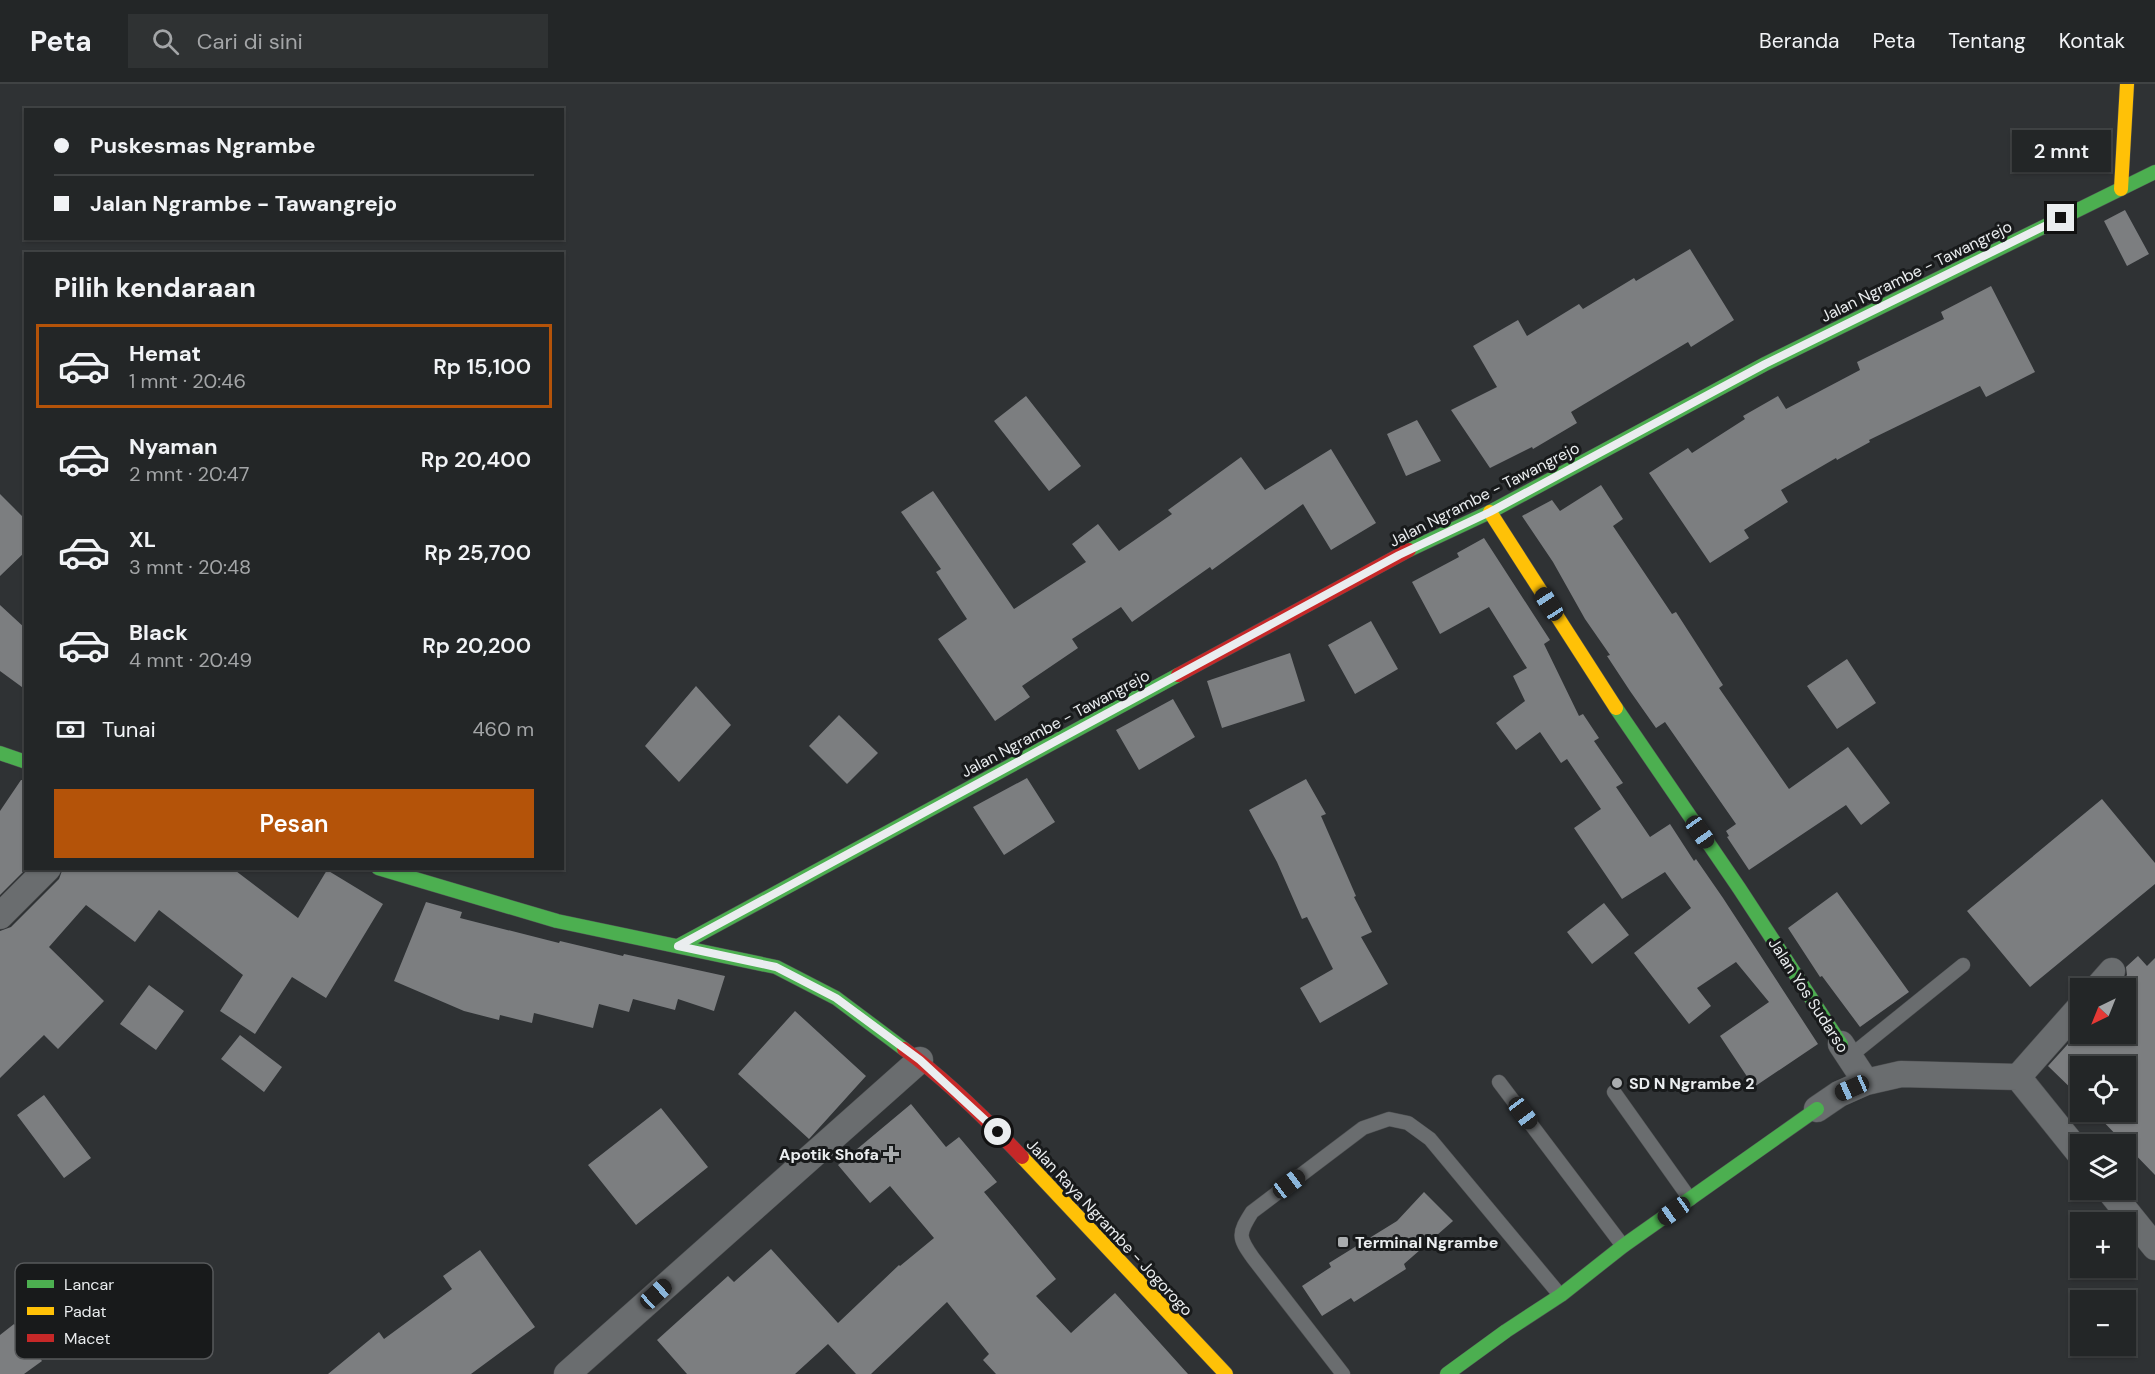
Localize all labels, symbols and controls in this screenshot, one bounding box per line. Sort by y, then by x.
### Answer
search box [128,14,548,68]
text: Peta [30,23,92,60]
icon: search [149,25,182,58]
text: Cari di sini [197,27,303,56]
text: Beranda [1759,27,1840,55]
text: Peta [1873,27,1915,55]
text: Tentang [1948,27,2026,55]
text: Kontak [2059,27,2125,55]
text: Puskesmas Ngrambe [90,131,315,160]
callout: 2 mnt [2012,131,2110,173]
text: 2 mnt [2034,138,2089,164]
text: Jalan Ngrambe - Tawangrejo [90,189,397,218]
route end [2047,204,2074,231]
street label: Jalan Ngrambe - Tawangrejo [1817,216,2016,327]
text: Pilih kendaraan [54,270,256,305]
icon: car [57,339,111,393]
text: Hemat [129,339,201,368]
text: Rp 15,100 [433,352,531,381]
text: 1 mnt · 20:46 [129,368,246,394]
icon: car [57,432,111,486]
text: Nyaman [129,432,218,461]
street label: Jalan Ngrambe - Tawangrejo [1386,437,1583,552]
text: Rp 20,400 [421,445,531,474]
text: 2 mnt · 20:47 [129,461,249,487]
icon: car [57,525,111,579]
text: XL [129,525,156,554]
text: Rp 25,700 [424,538,531,567]
text: 3 mnt · 20:48 [129,554,251,580]
car [1532,584,1566,624]
icon: car [57,618,111,672]
text: Black [129,618,188,647]
text: Rp 20,200 [422,631,531,660]
text: 4 mnt · 20:49 [129,647,252,673]
street label: Jalan Ngrambe - Tawangrejo [957,665,1153,782]
icon: cash [54,713,87,746]
text: Tunai [102,715,156,744]
text: 460 m [472,716,534,742]
button: Pesan [54,789,534,858]
car [1682,812,1718,852]
street label: Jalan Yos Sudarso [1764,934,1854,1057]
north arrow [2070,978,2136,1044]
map controls [2070,978,2136,1356]
button: locate [2070,1056,2136,1122]
car [1832,1072,1872,1104]
place label: SD N Ngrambe 2 [1629,1073,1754,1094]
marker: SD N Ngrambe 2 [1610,1076,1624,1090]
car [1505,1093,1541,1133]
route start [984,1118,1011,1145]
street label: Jalan Raya Ngrambe - Jogorogo [1022,1134,1197,1320]
button: layers [2070,1134,2136,1200]
place label: Apotik Shofa [779,1144,879,1165]
marker: Apotik Shofa [884,1147,898,1161]
car [1269,1166,1309,1202]
car [1654,1193,1694,1229]
button: + [2070,1212,2136,1278]
place label: Terminal Ngrambe [1355,1232,1498,1253]
marker: Terminal Ngrambe [1336,1235,1350,1249]
legend [15,1263,213,1359]
text: Lancar [64,1274,114,1295]
car [637,1275,675,1313]
button: − [2070,1290,2136,1356]
text: Padat [64,1301,106,1322]
text: Macet [64,1328,110,1349]

